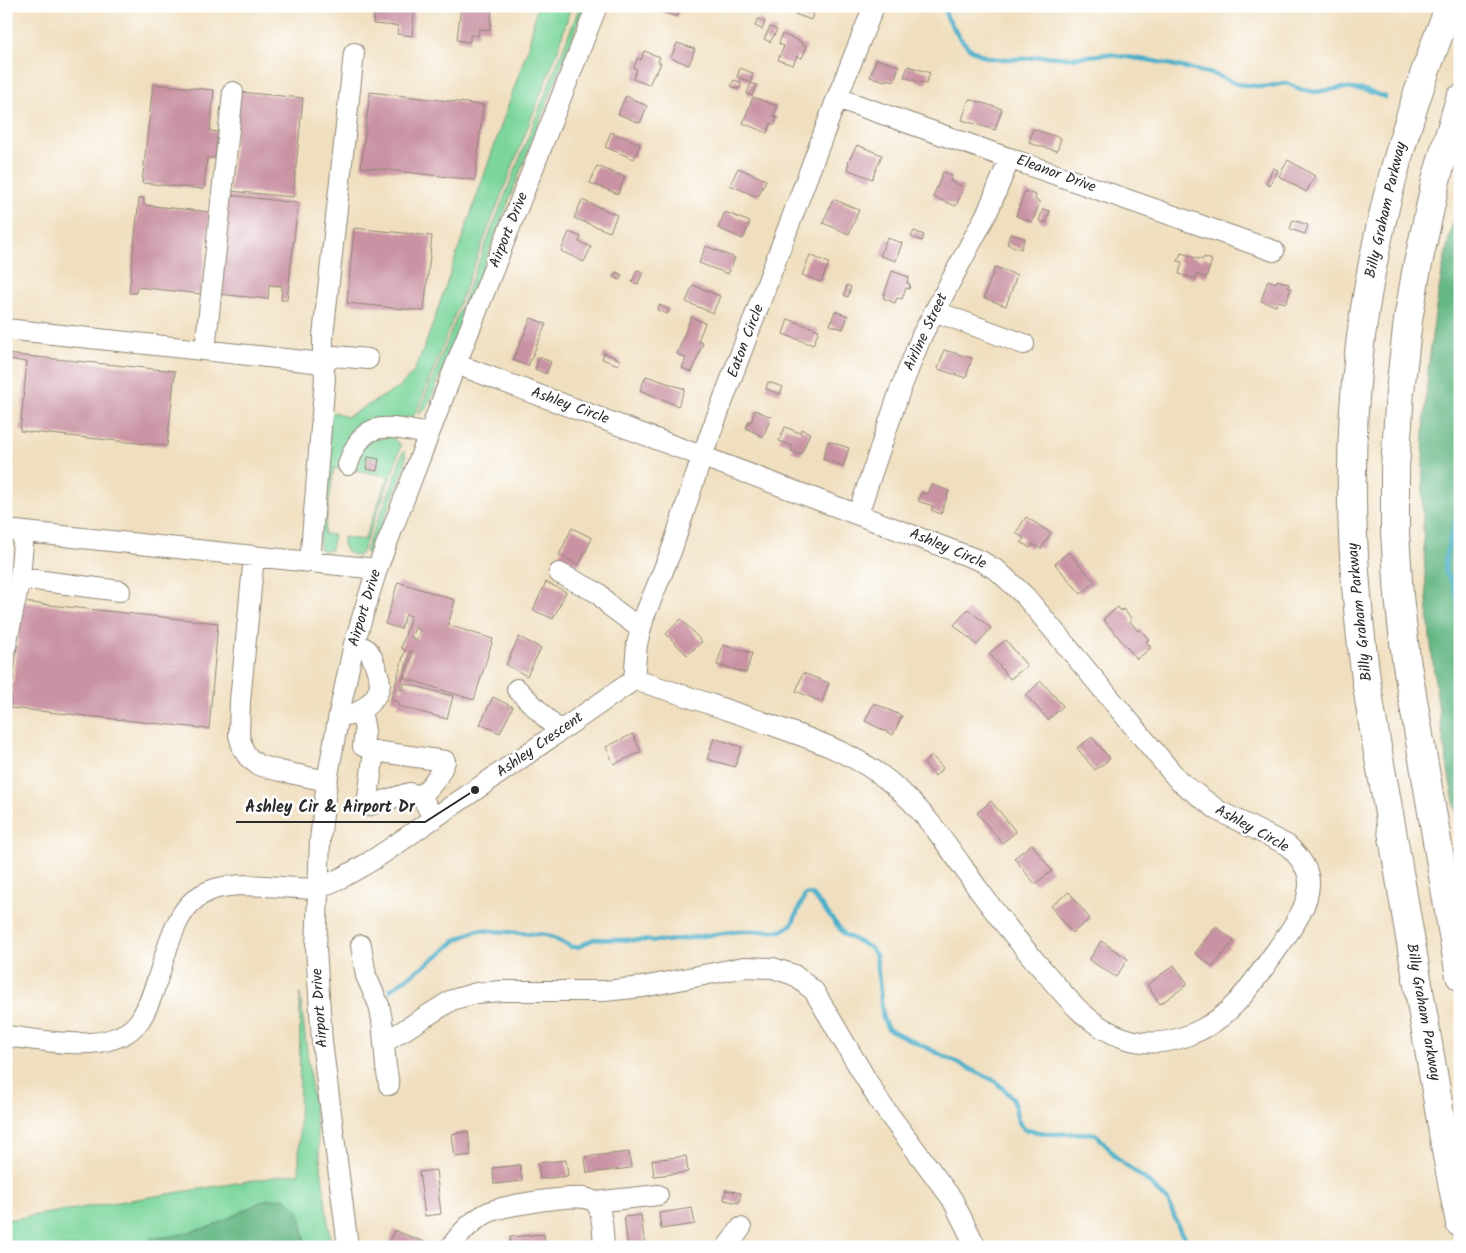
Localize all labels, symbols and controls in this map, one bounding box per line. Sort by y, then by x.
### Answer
street label: Billy Graham Parkway [1359,139,1414,280]
street label: Eleanor Drive [1013,148,1099,200]
street label: Airport Drive [483,188,535,271]
street label: Airline Street [897,289,955,375]
street label: Eaton Circle [721,301,771,381]
street label: Ashley Circle [528,381,613,431]
street label: Ashley Circle [906,522,990,576]
street label: Billy Graham Parkway [1341,541,1379,682]
street label: Airport Drive [342,566,388,650]
street label: Ashley Crescent [492,706,589,784]
callout: Ashley Cir & Airport Dr [236,791,425,822]
text: Ashley Cir & Airport Dr [245,795,416,820]
street label: Ashley Circle [1210,799,1294,859]
street label: Billy Graham Parkway [1399,941,1447,1084]
street label: Airport Drive [305,967,335,1049]

